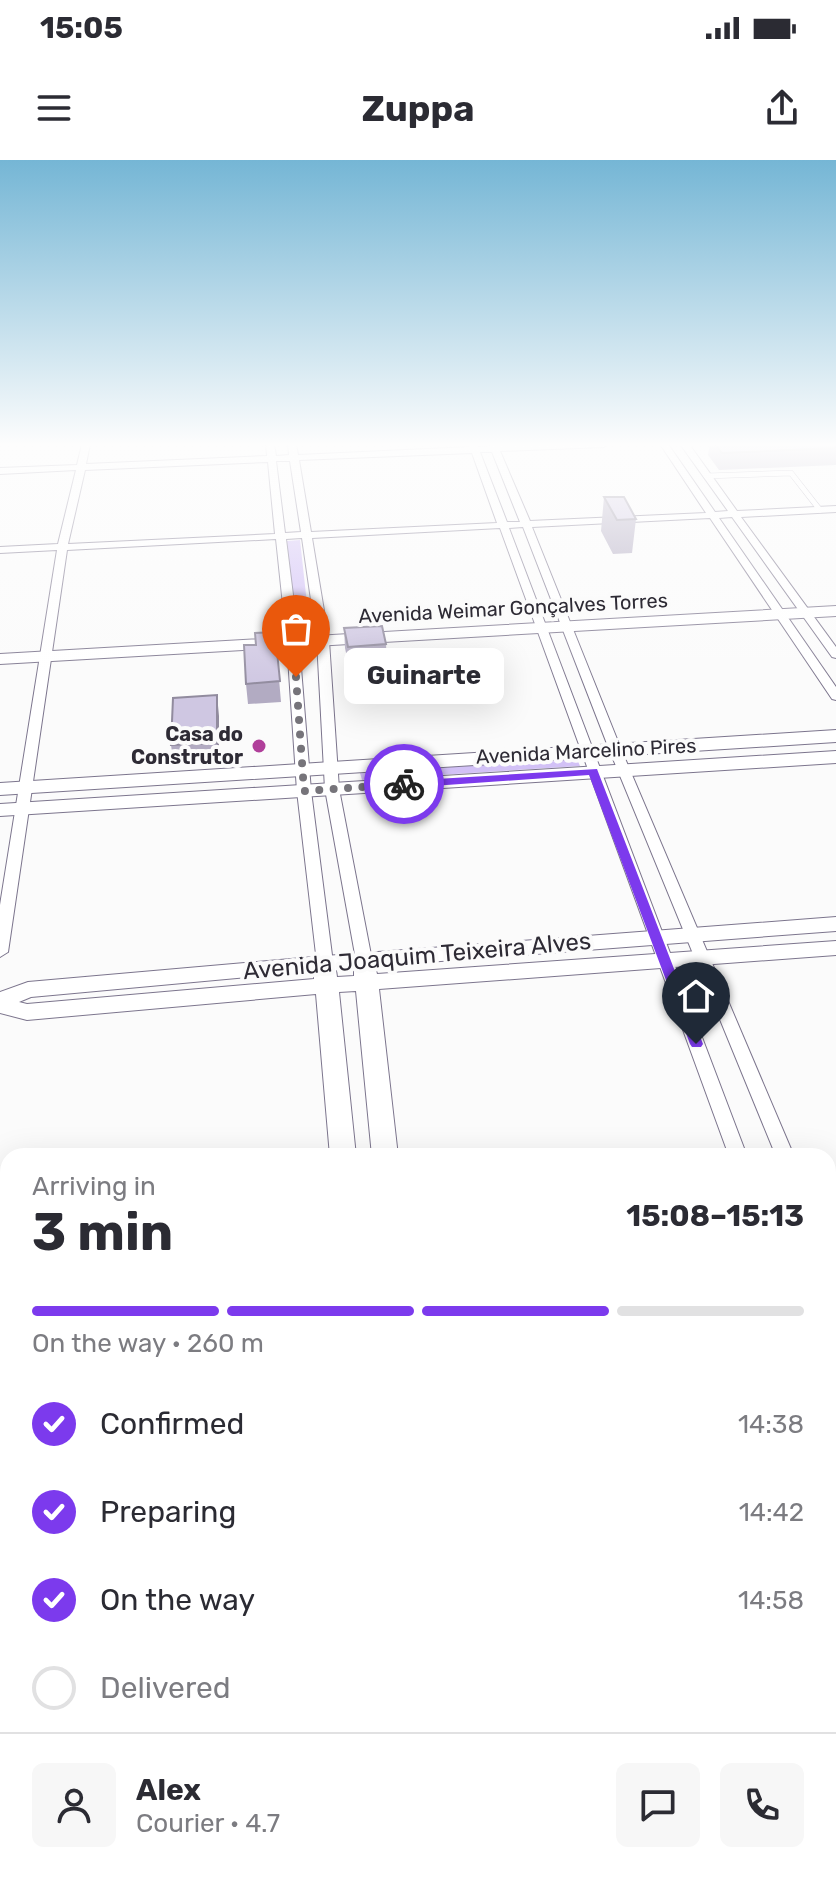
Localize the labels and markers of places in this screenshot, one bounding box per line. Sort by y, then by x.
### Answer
pin [262,595,330,677]
callout: Guinarte [344,649,504,705]
place label: Casa do Construtor [131,722,243,769]
marker: Casa do Construtor [250,737,268,755]
pin [662,962,730,1044]

